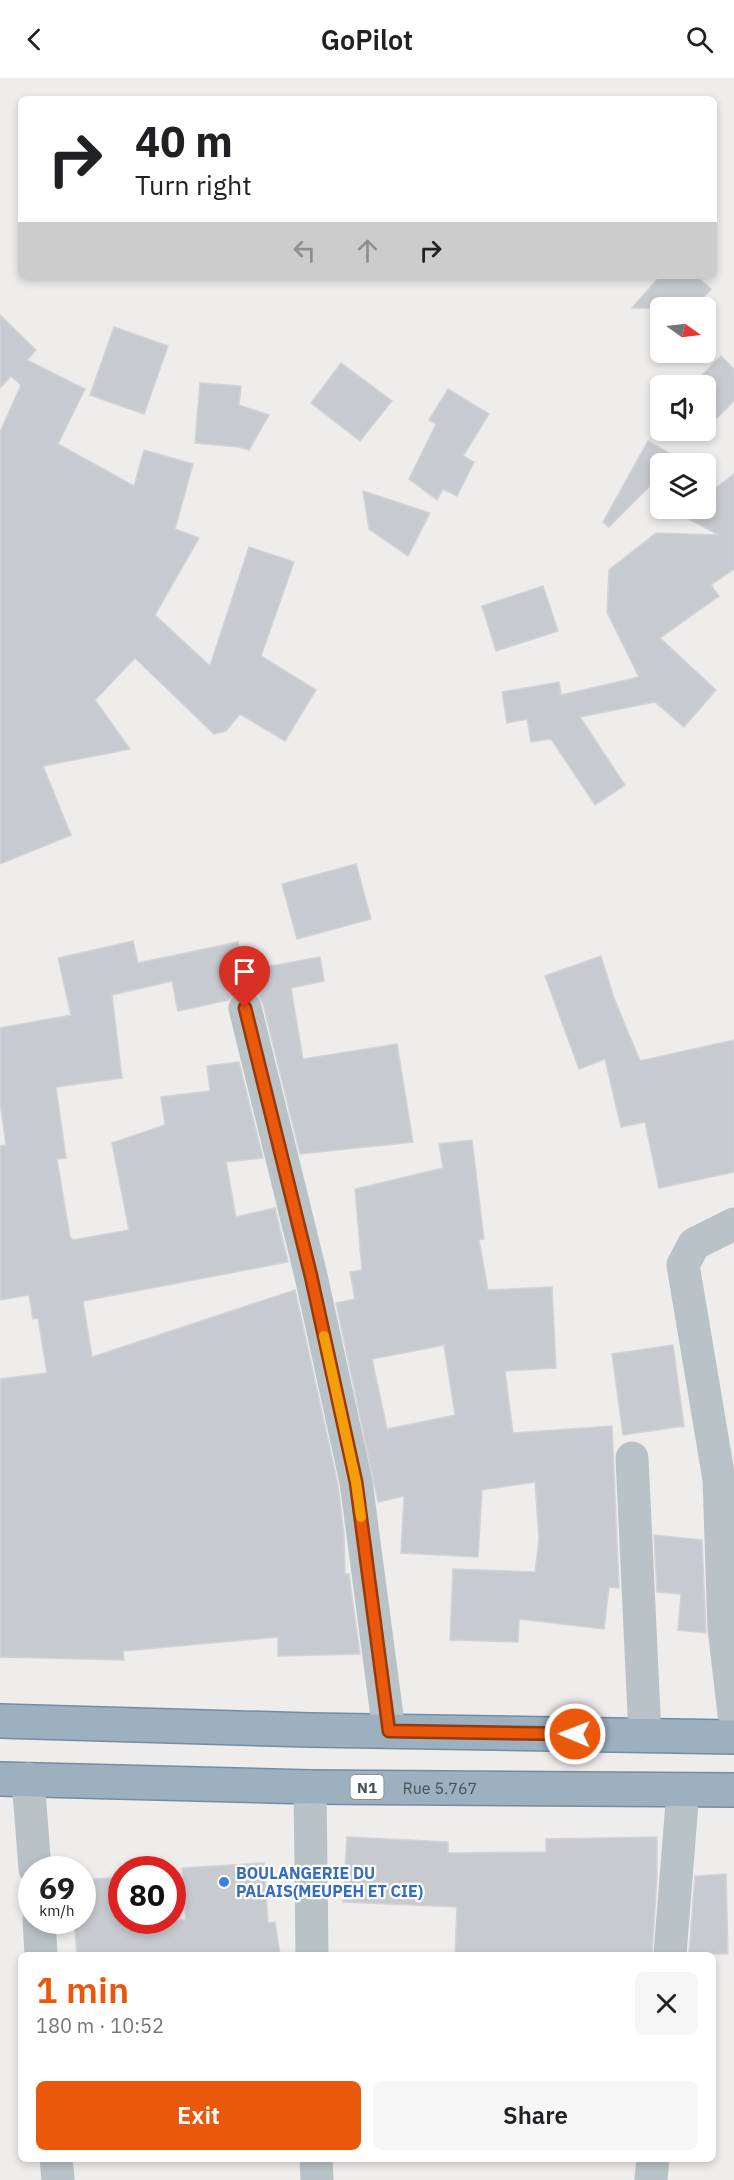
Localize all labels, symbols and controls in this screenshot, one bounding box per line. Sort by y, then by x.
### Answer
text: GoPilot [321,22,413,57]
icon: back [18,23,51,56]
icon: search [683,23,716,56]
text: 40 m [135,114,233,169]
icon: right [36,120,114,198]
text: Turn right [135,167,252,202]
icon: left [288,234,321,267]
icon: ahead [351,234,384,267]
icon: right [414,234,447,267]
north arrow [650,297,716,363]
map controls [650,297,716,519]
button: sound [650,375,716,441]
button: layers [650,453,716,519]
pin [219,946,270,1008]
icon: arrive [228,955,261,988]
position arrow [543,1702,607,1766]
road number: N1 [350,1775,384,1799]
street label: Rue 5.767 [402,1778,477,1798]
speed limit sign: 80 [108,1856,186,1934]
place label: BOULANGERIE DU PALAIS(MEUPEH ET CIE) [236,1863,423,1901]
text: 69 [39,1868,75,1907]
marker: BOULANGERIE DU PALAIS(MEUPEH ET CIE) [217,1875,231,1889]
text: km/h [39,1901,75,1920]
text: 1 min [36,1966,129,2013]
button: close [635,1972,698,2035]
text: 180 m · 10:52 [36,2012,164,2039]
button: Exit [36,2081,361,2150]
button: Share [373,2081,698,2150]

